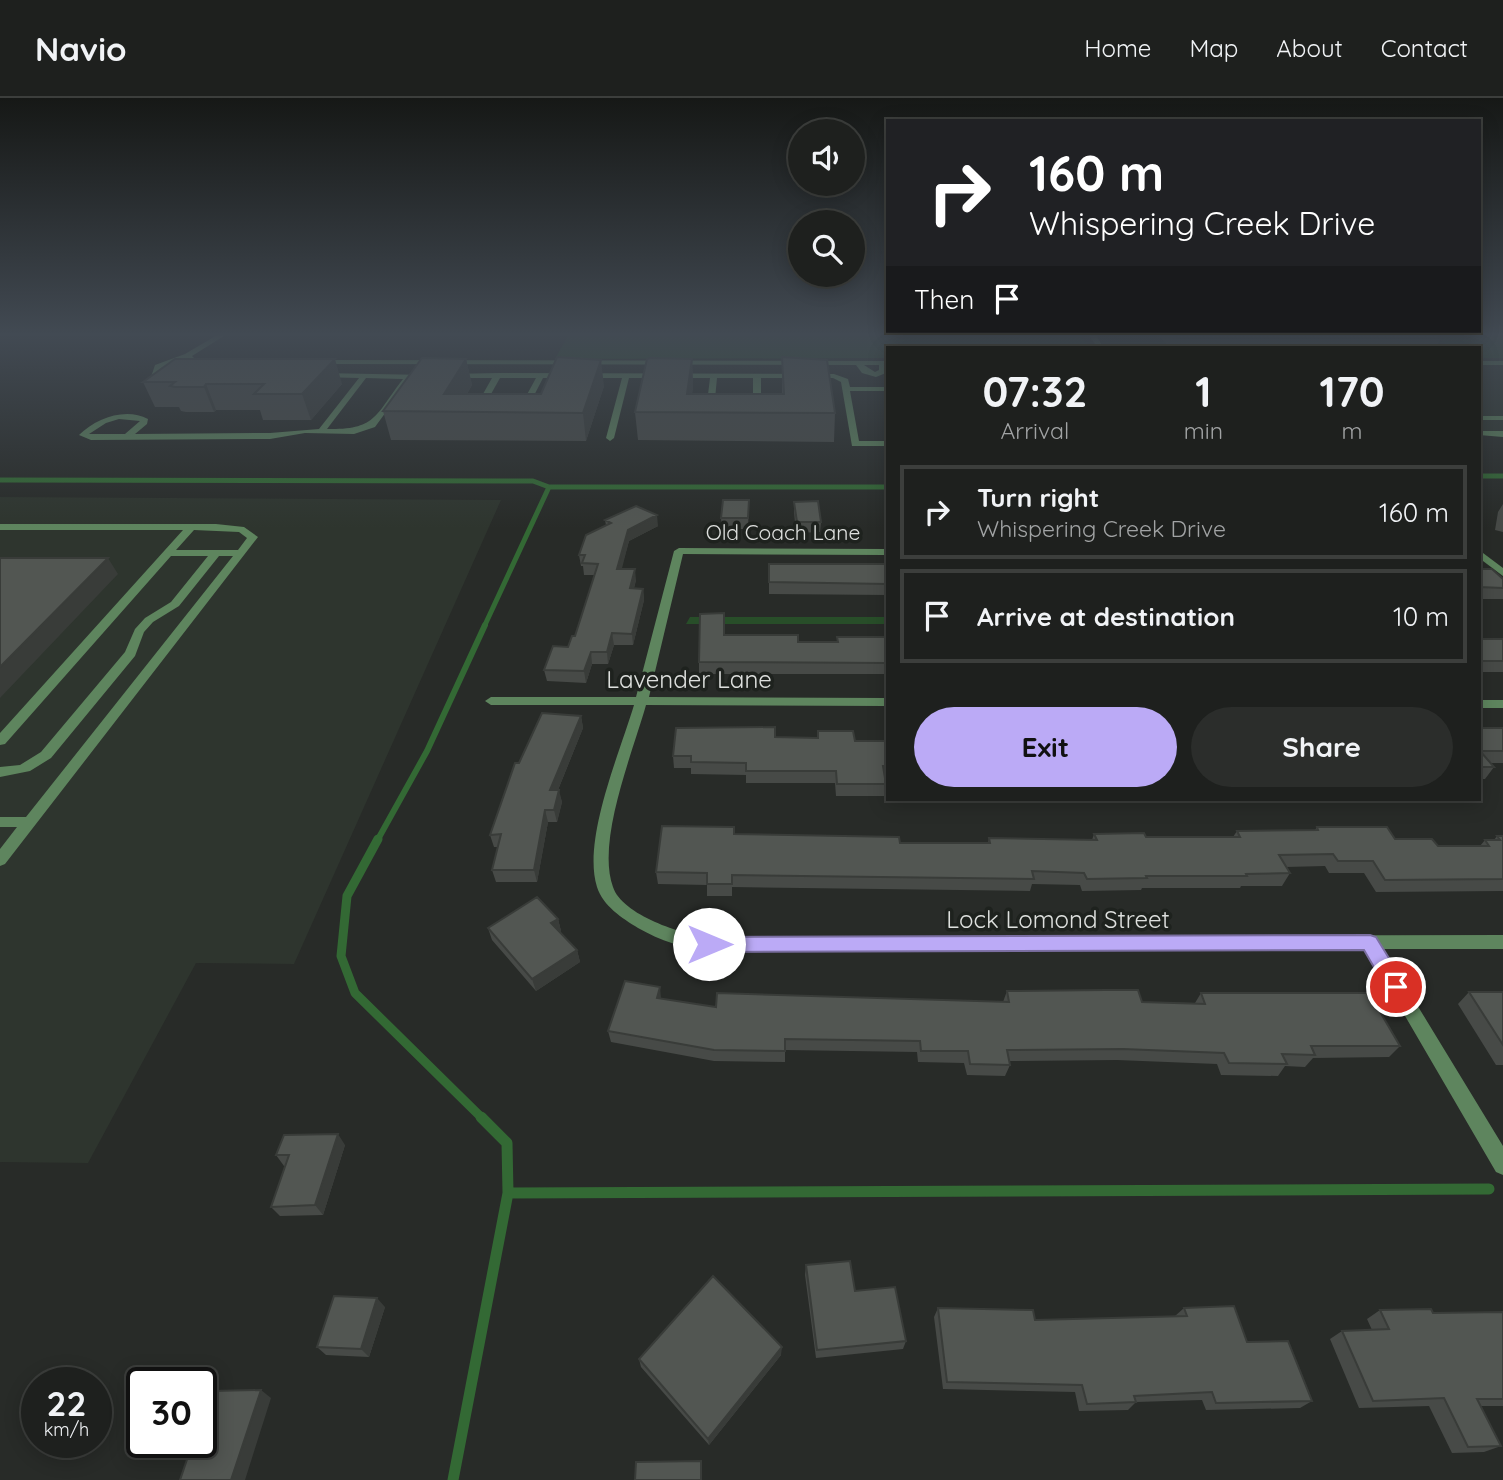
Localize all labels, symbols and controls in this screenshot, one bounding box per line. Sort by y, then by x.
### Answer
text: Navio [35,28,127,69]
text: Home [1084,33,1151,63]
text: Map [1189,33,1238,63]
text: About [1276,33,1343,63]
text: Contact [1381,33,1468,63]
map controls [788,119,865,287]
button: sound [788,119,865,196]
text: 160 m [1029,142,1164,203]
icon: right [914,147,1005,238]
text: Whispering Creek Drive [1029,203,1375,243]
button: search [788,210,865,287]
icon: arrive [988,280,1026,318]
text: Then [914,283,974,316]
text: 07:32 [982,365,1087,418]
text: 1 [1195,365,1212,418]
text: 170 [1319,365,1385,418]
text: Arrival [1000,416,1069,445]
text: min [1184,416,1223,445]
text: m [1342,416,1363,445]
text: Turn right [977,481,1099,514]
icon: right [918,493,956,531]
text: 160 m [1379,496,1449,529]
text: Whispering Creek Drive [977,514,1226,543]
street label: Old Coach Lane [706,519,860,545]
icon: arrive [918,597,956,635]
text: Arrive at destination [977,600,1235,633]
text: 10 m [1393,600,1449,633]
street label: Lavender Lane [606,664,772,694]
button: Exit [914,707,1177,787]
button: Share [1191,707,1453,787]
street label: Lock Lomond Street [946,904,1170,934]
position arrow [672,907,746,981]
pin [1366,957,1426,1017]
icon: arrive [1377,968,1415,1006]
speed limit sign: 30 [126,1367,217,1458]
text: 22 [47,1381,86,1425]
text: km/h [44,1418,89,1441]

